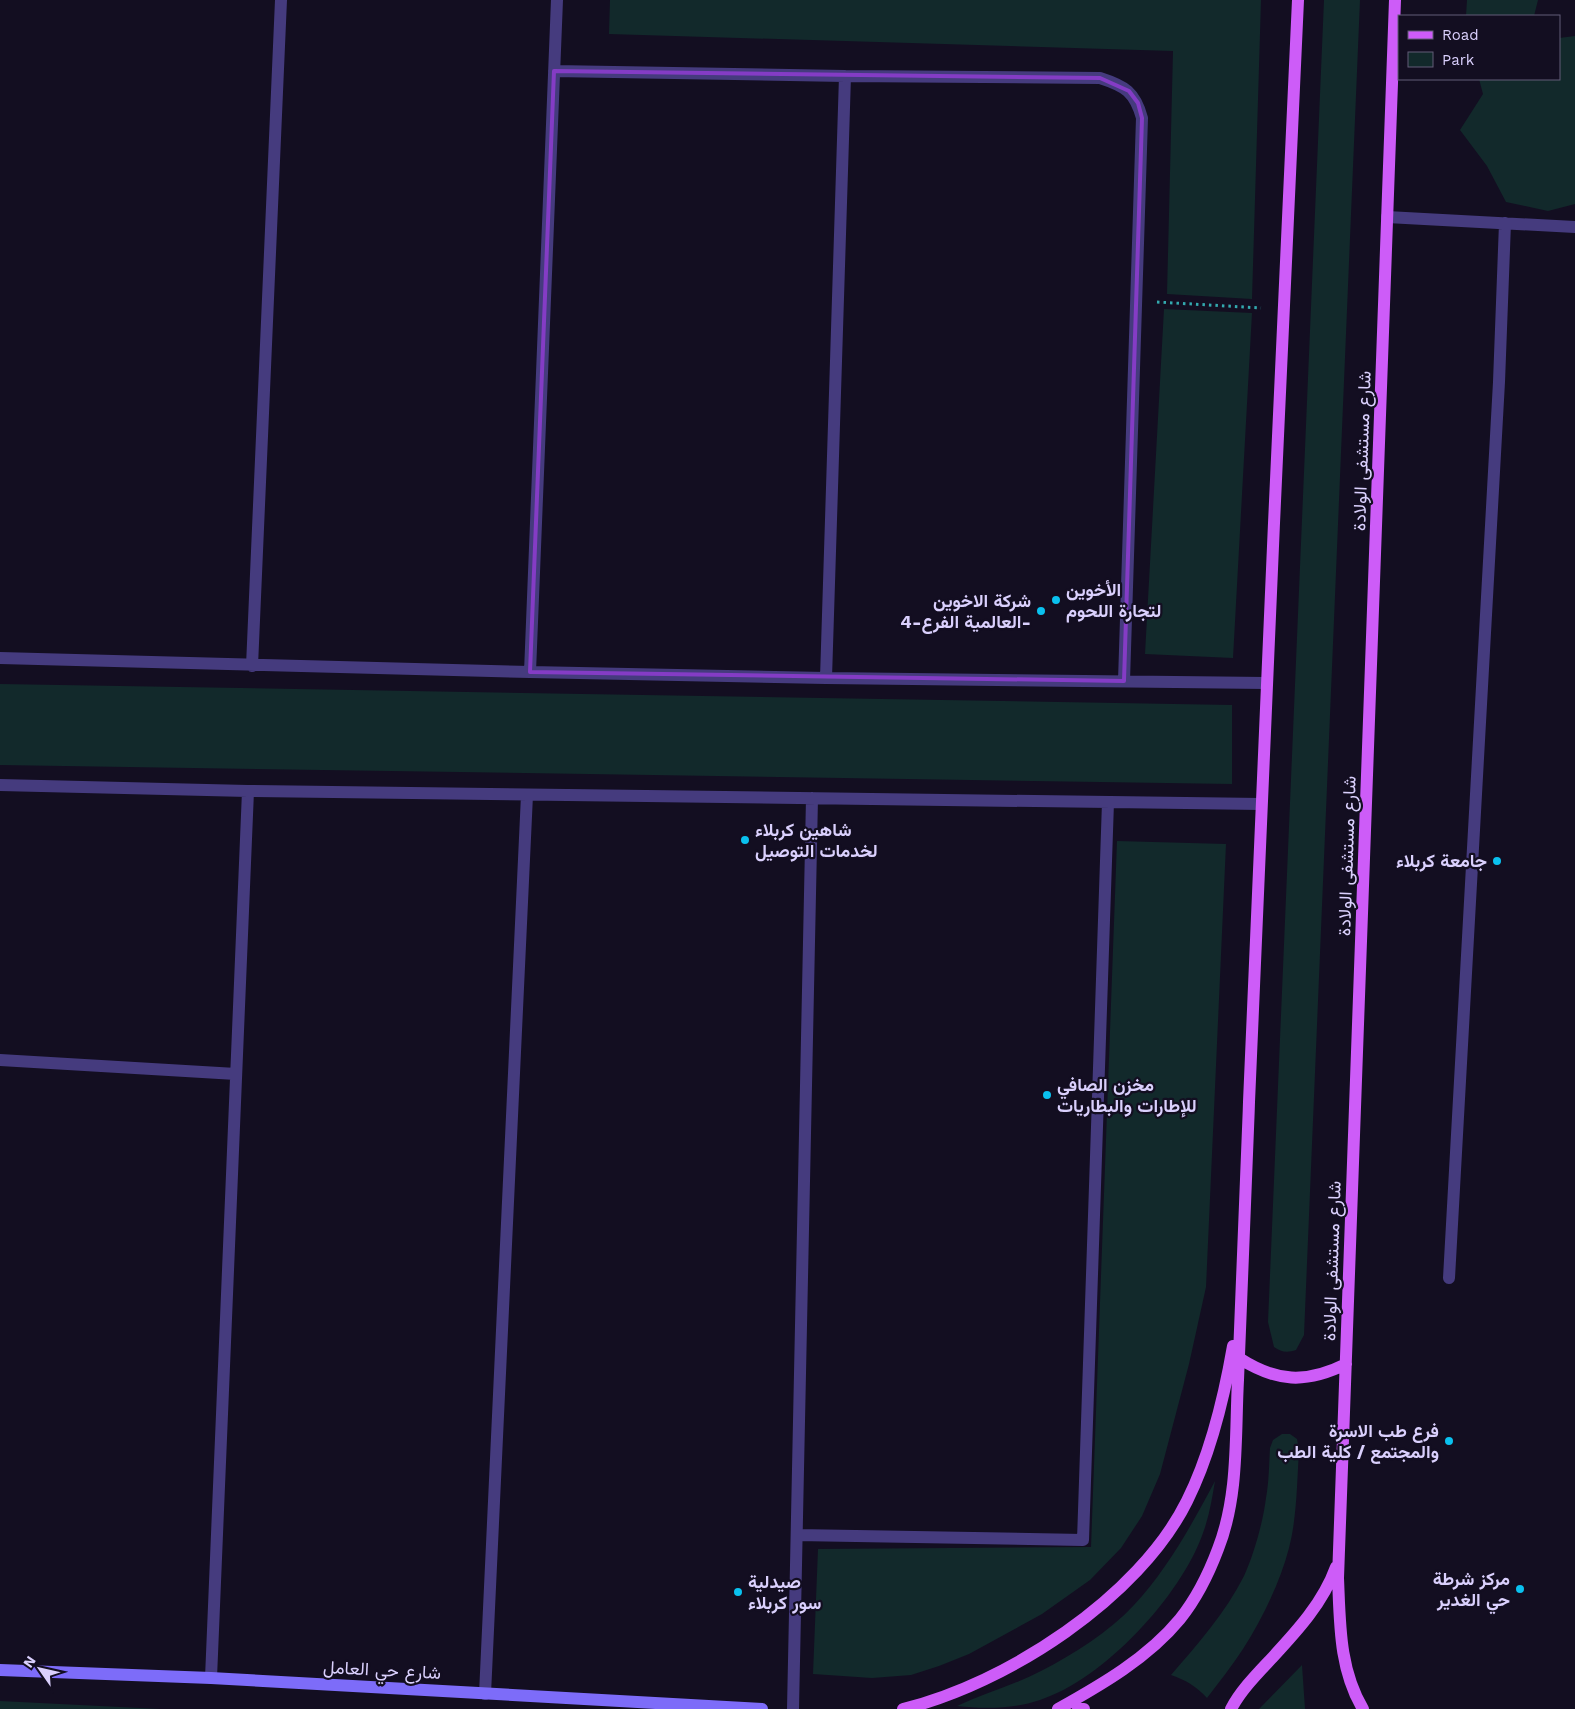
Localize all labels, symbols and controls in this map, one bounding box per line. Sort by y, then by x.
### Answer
legend [1398,15,1560,80]
text: Road [1442,26,1479,44]
text: Park [1442,51,1475,69]
street label: شارع مستشفى الولادة [1348,371,1377,531]
place label: الأخوين لتجارة اللحوم [1066,579,1161,623]
place label: شركة الاخوين العالمية الفرع-4- [900,590,1031,634]
marker: الأخوين لتجارة اللحوم [1050,594,1062,606]
marker: شركة الاخوين العالمية الفرع-4- [1035,605,1047,617]
street label: شارع مستشفى الولادة [1333,776,1362,936]
place label: شاهين كربلاء لخدمات التوصيل [755,819,878,862]
marker: شاهين كربلاء لخدمات التوصيل [739,834,751,846]
place label: جامعة كربلاء [1396,850,1487,872]
marker: جامعة كربلاء [1491,855,1503,867]
place label: مخزن الصافي للإطارات والبطاريات [1057,1074,1197,1118]
marker: مخزن الصافي للإطارات والبطاريات [1041,1089,1053,1101]
street label: شارع مستشفى الولادة [1318,1181,1347,1341]
place label: فرع طب الاسرة والمجتمع / كلية الطب [1277,1420,1439,1464]
marker: فرع طب الاسرة والمجتمع / كلية الطب [1443,1435,1455,1447]
place label: مركز شرطة حي الغدير [1433,1568,1510,1615]
place label: صيدلية سور كربلاء [748,1571,821,1614]
marker: مركز شرطة حي الغدير [1514,1583,1526,1595]
marker: صيدلية سور كربلاء [732,1586,744,1598]
north arrow [15,1644,65,1694]
text: N [20,1653,39,1671]
street label: شارع حي العامل [322,1656,442,1688]

